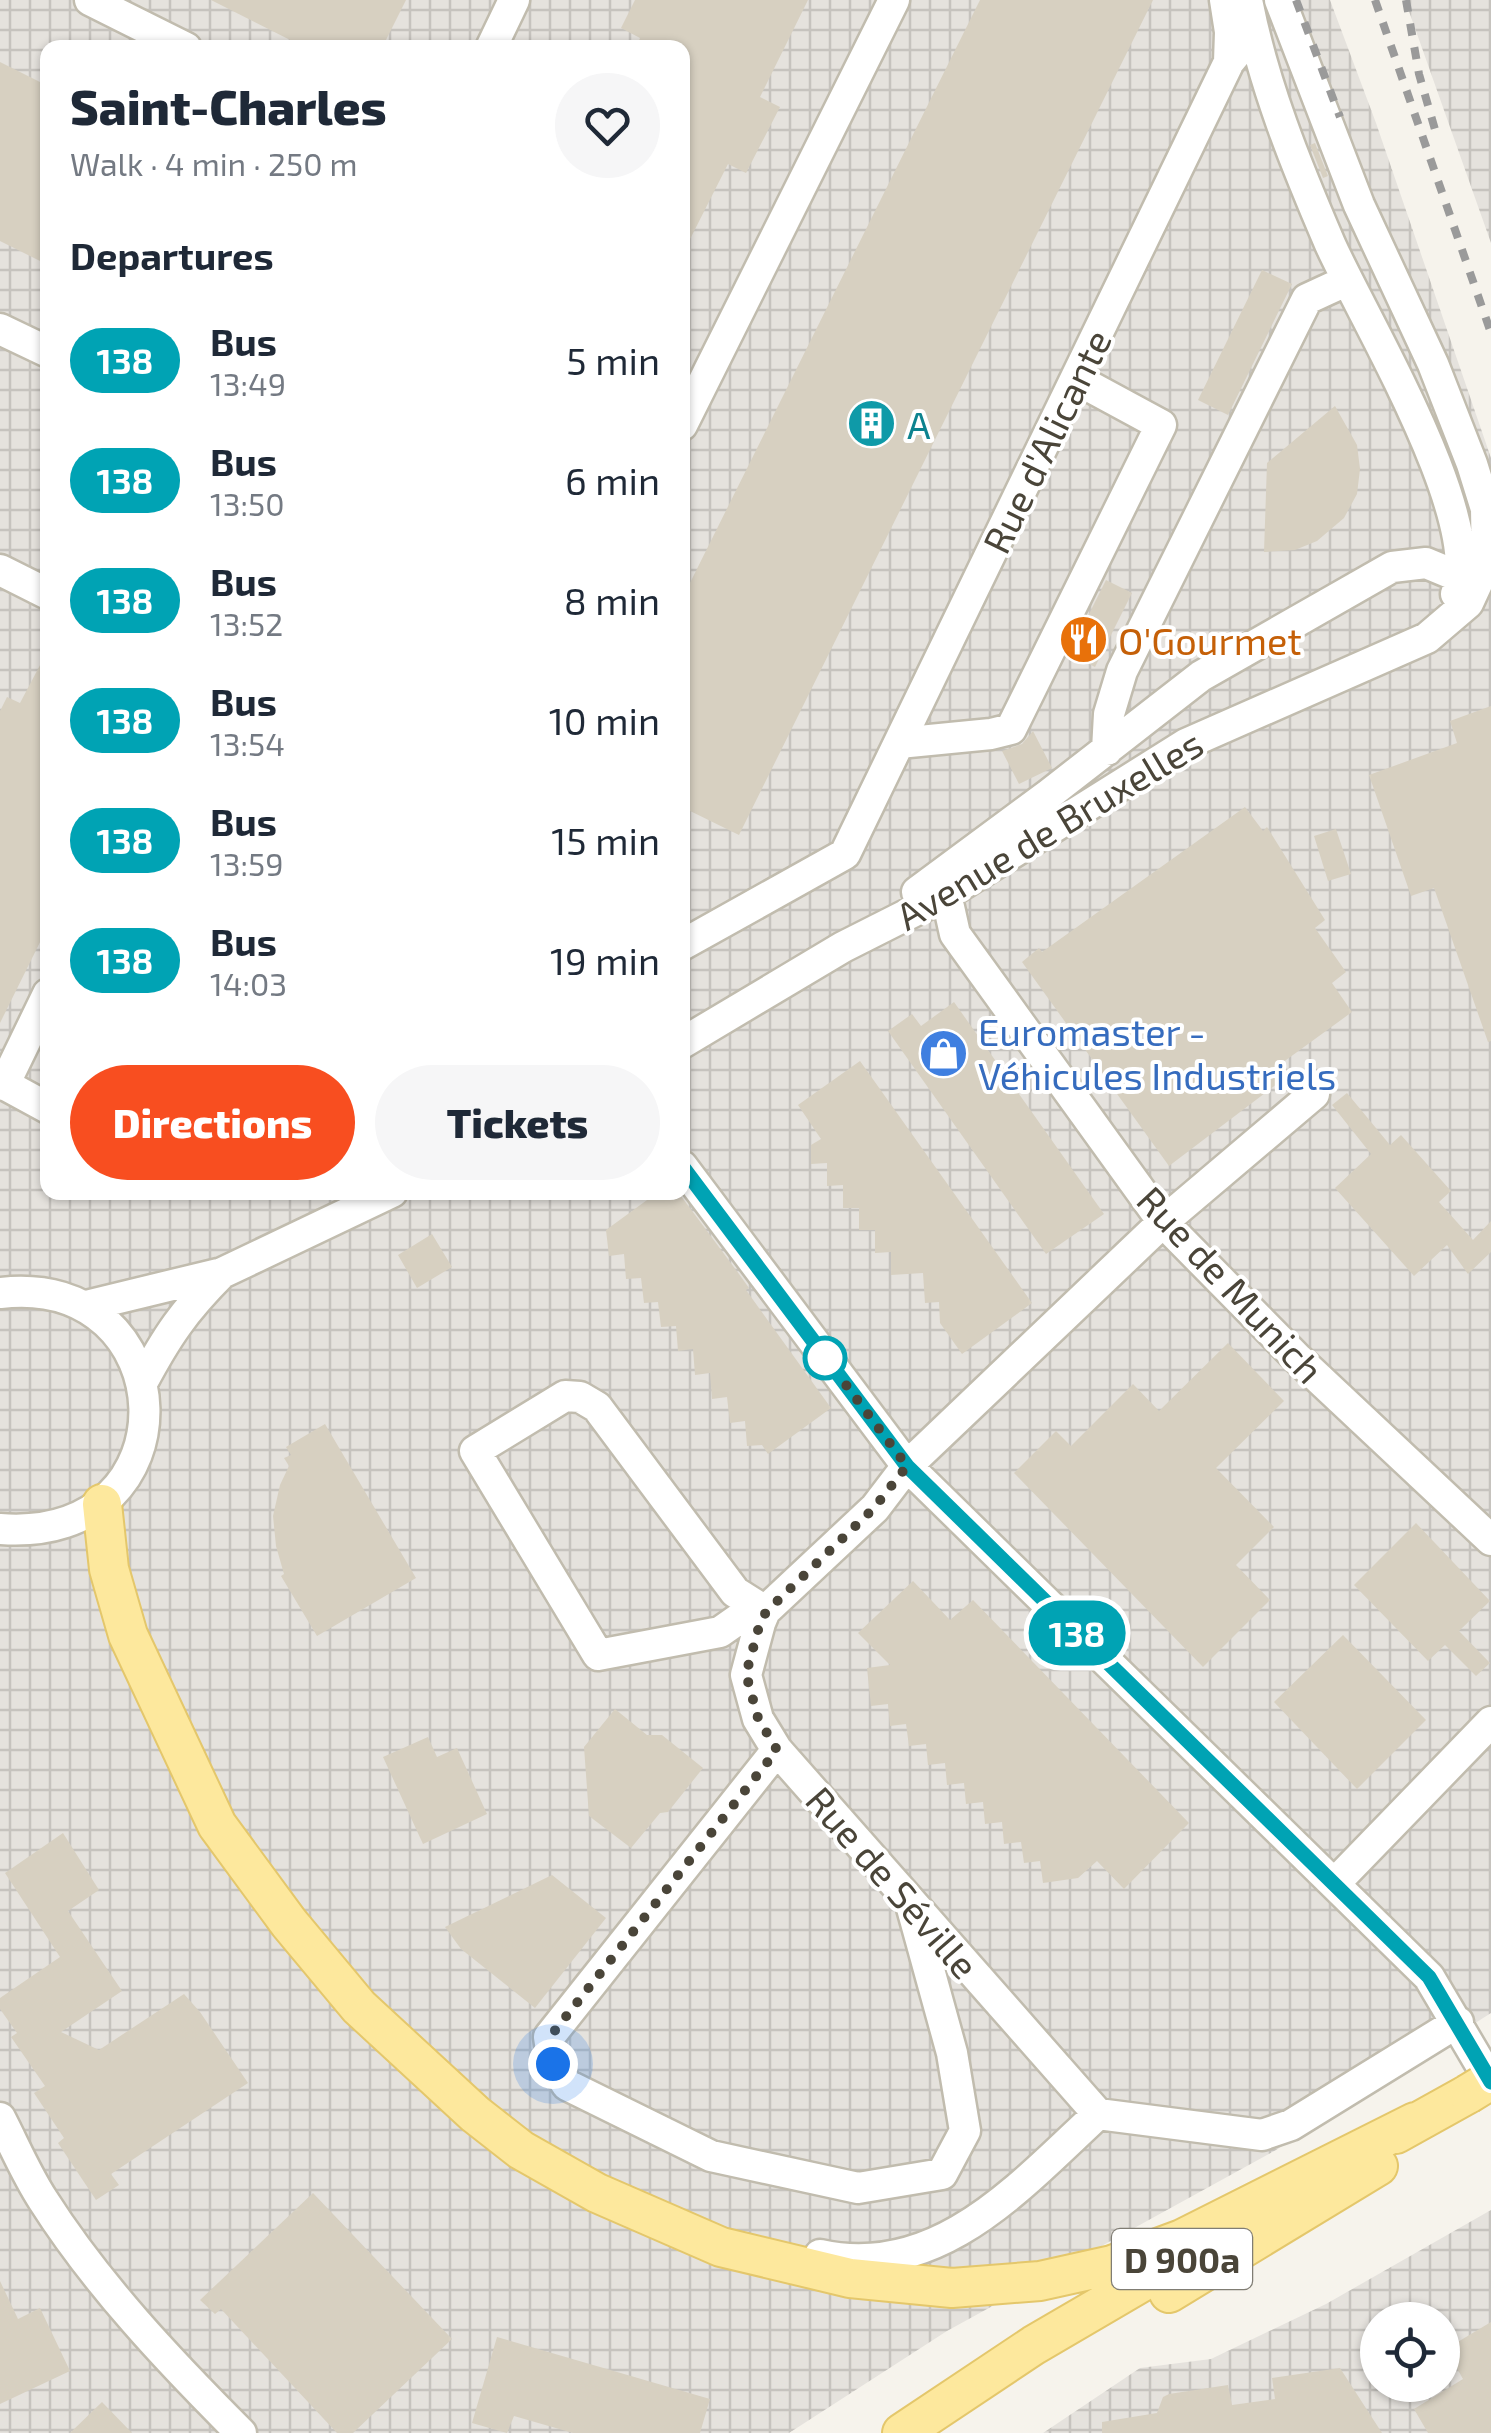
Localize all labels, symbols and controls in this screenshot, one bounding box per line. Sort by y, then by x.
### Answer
button: heart [555,73,660,178]
text: Saint-Charles [70,77,387,135]
text: Walk · 4 min · 250 m [70,144,358,182]
text: Departures [70,232,274,278]
text: Bus [210,318,277,364]
street label: Rue d'Alicante [972,322,1120,560]
text: 5 min [566,337,660,383]
text: 138 [97,339,153,381]
text: 13:49 [210,364,286,402]
building icon: A [846,398,898,450]
place label: A [907,401,931,447]
text: Bus [210,438,277,484]
text: 6 min [565,457,660,503]
text: 138 [97,459,153,501]
text: 13:50 [210,484,285,522]
text: Bus [210,558,277,604]
text: 8 min [564,577,660,623]
text: 138 [97,579,153,621]
text: 13:52 [210,604,283,642]
restaurant icon: O'Gourmet [1057,614,1109,666]
place label: O'Gourmet [1118,617,1302,663]
text: Bus [210,678,277,724]
text: 10 min [549,697,660,743]
text: 138 [97,699,153,741]
street label: Avenue de Bruxelles [887,719,1211,939]
text: 13:54 [210,724,285,762]
text: Bus [210,798,277,844]
text: 15 min [551,817,660,863]
text: 138 [97,819,153,861]
text: 13:59 [210,844,284,882]
text: Bus [210,918,277,964]
text: 19 min [550,937,660,983]
text: 138 [97,939,153,981]
text: 14:03 [210,964,287,1002]
place label: Euromaster - Véhicules Industriels [978,1008,1336,1098]
shop icon: Euromaster - Véhicules Industriels [917,1027,969,1079]
button: Directions [70,1065,355,1180]
button: Tickets [375,1065,660,1180]
street label: Rue de Munich [1128,1176,1334,1392]
unlabelled marker [804,1337,846,1379]
line badge: 138 [1020,1600,1134,1666]
text: 138 [1049,1612,1105,1654]
street label: Rue de Séville [797,1777,989,1987]
your location [528,2039,578,2089]
road number: D 900a [1112,2229,1252,2289]
map controls [1360,2302,1460,2402]
button: locate [1360,2302,1460,2402]

